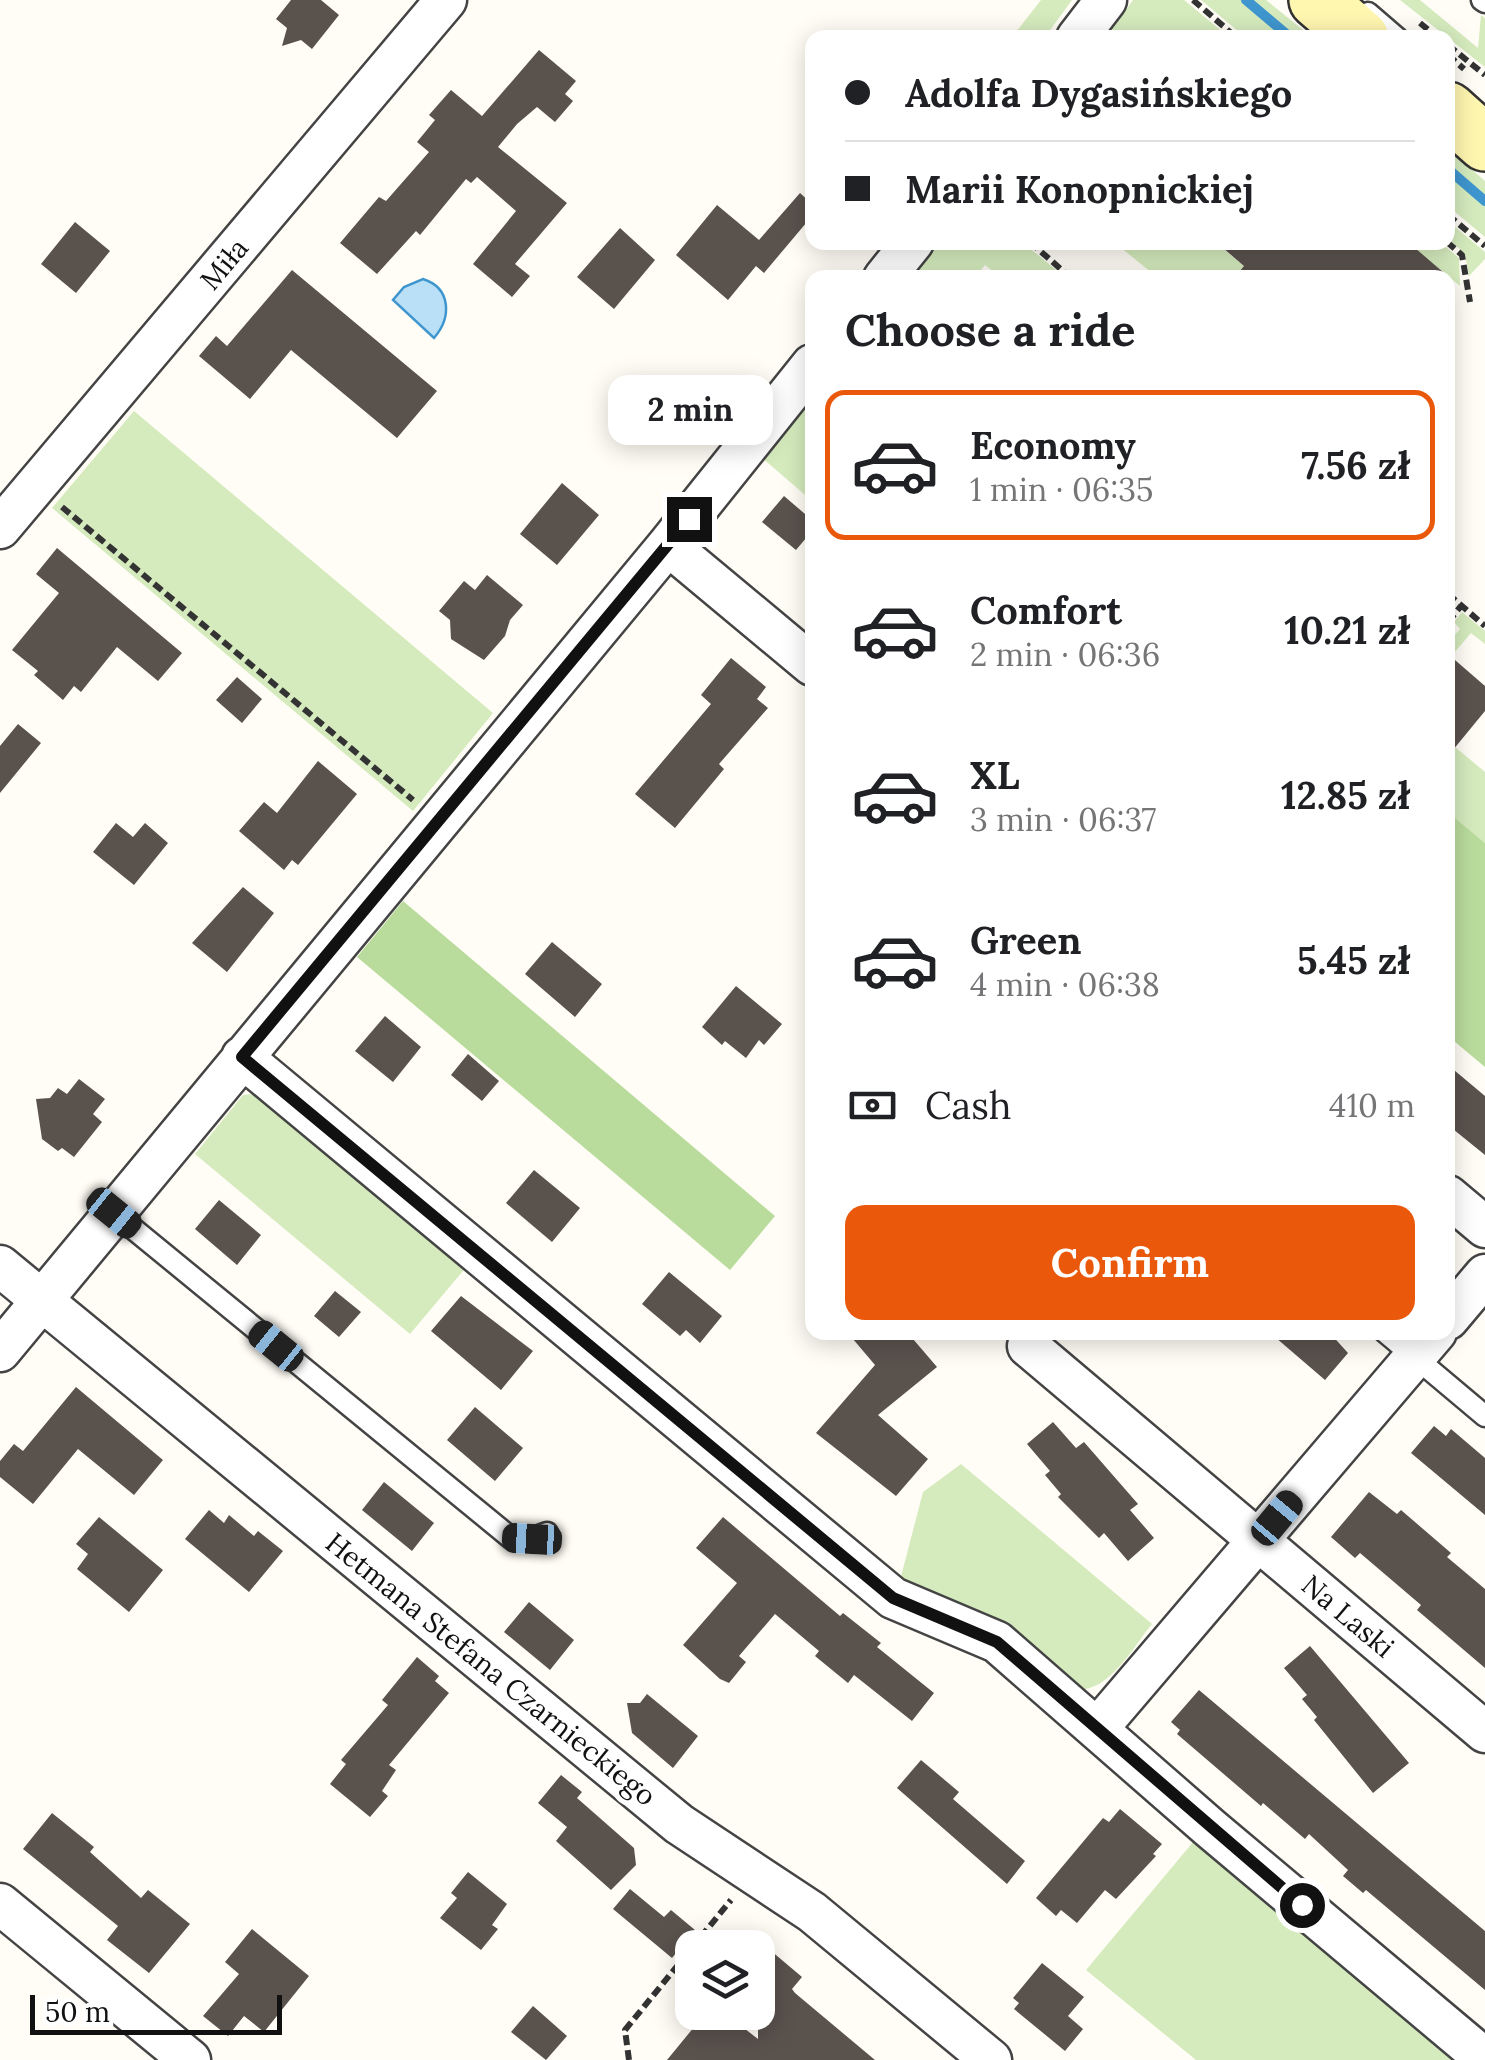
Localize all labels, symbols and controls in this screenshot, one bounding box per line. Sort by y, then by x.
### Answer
text: Adolfa Dygasińskiego [905,69,1292,117]
text: Marii Konopnickiej [905,165,1254,213]
street label: Miła [192,231,256,297]
text: Choose a ride [845,301,1135,358]
callout: 2 min [606,374,772,444]
text: 2 min [648,389,733,430]
icon: car [850,420,940,510]
text: Economy [970,421,1136,469]
text: 7.56 zł [1301,441,1410,489]
text: 1 min · 06:35 [970,469,1154,510]
route end [667,497,712,542]
icon: car [850,585,940,675]
text: Comfort [970,586,1122,634]
text: 10.21 zł [1284,606,1410,654]
text: 2 min · 06:36 [970,634,1160,675]
icon: car [850,750,940,840]
text: XL [970,751,1020,799]
text: 12.85 zł [1281,771,1410,819]
text: 3 min · 06:37 [970,799,1156,840]
icon: car [850,915,940,1005]
text: Green [970,916,1082,964]
text: 5.45 zł [1297,936,1410,984]
text: 4 min · 06:38 [970,964,1160,1005]
icon: cash [845,1078,900,1133]
text: Cash [925,1081,1012,1129]
text: 410 m [1329,1085,1415,1126]
car [81,1182,147,1244]
button: Confirm [845,1205,1415,1320]
car [243,1315,309,1377]
car [1246,1485,1308,1551]
car [501,1522,563,1556]
street label: Hetmana Stefana Czarnieckiego [319,1525,663,1813]
street label: Na Laski [1294,1567,1402,1665]
route start [1280,1883,1325,1928]
map controls [675,1930,775,2030]
button: layers [675,1930,775,2030]
scale bar [30,1990,282,2034]
text: 50 m [45,1994,110,2030]

